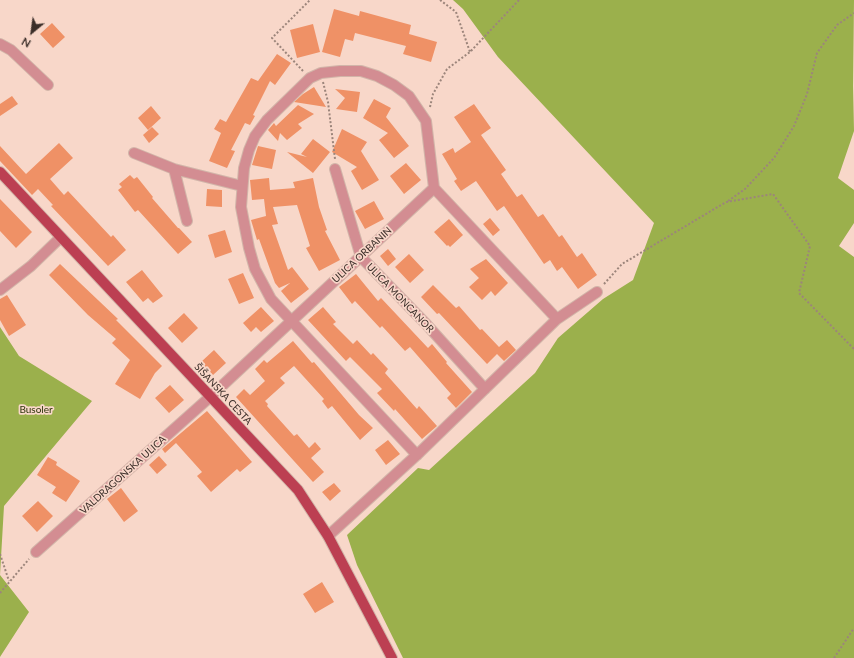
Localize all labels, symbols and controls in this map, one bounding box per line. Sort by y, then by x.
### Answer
north arrow [12,12,52,52]
text: N [19,35,33,51]
street label: ULICA ORBANIN [330,224,394,286]
street label: ULICA MONCANOR [364,261,436,335]
street label: ŠIŠANSKA CESTA [192,361,254,427]
park label: Busoler [19,404,53,416]
street label: VALDRAGONSKA ULICA [77,433,169,517]

